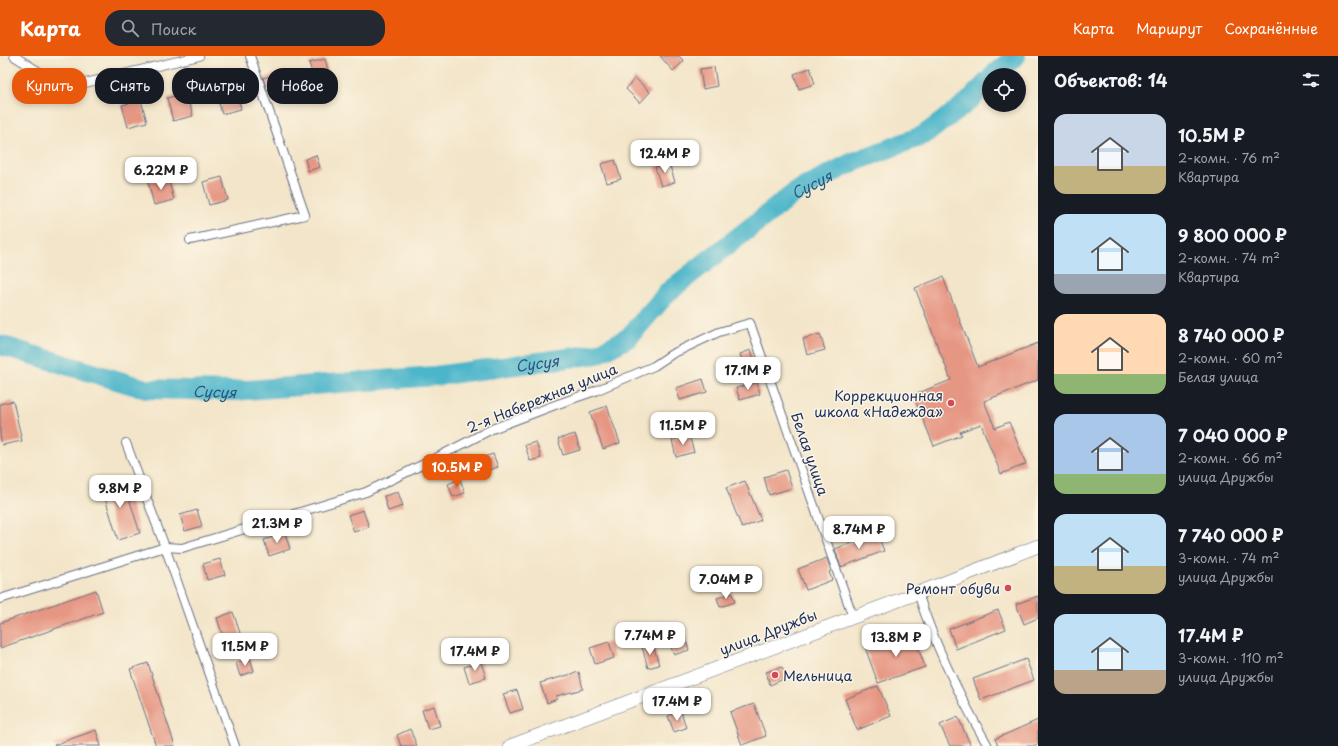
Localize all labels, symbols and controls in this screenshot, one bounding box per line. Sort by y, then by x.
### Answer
search box [105,10,385,46]
text: Карта [20,14,81,42]
icon: search [119,17,141,39]
text: Поиск [151,17,196,40]
text: Карта [1073,18,1114,39]
text: Маршрут [1136,18,1202,39]
text: Сохранённые [1224,18,1318,39]
text: Объектов: 14 [1054,67,1168,93]
chip: Купить [12,68,87,104]
chip: Снять [95,68,164,104]
chip: Фильтры [172,68,259,104]
chip: Новое [267,68,338,104]
map controls [982,68,1026,112]
button: locate [982,68,1026,112]
icon: filters [1300,69,1322,91]
text: 10.5M ₽ [1178,122,1245,148]
icon: home [1086,130,1134,178]
pin: 12.4M ₽ [628,140,702,174]
text: 12.4M ₽ [639,143,691,162]
text: 2-комн. · 76 m² [1178,148,1280,167]
pin: 6.22M ₽ [124,157,198,191]
text: 6.22M ₽ [134,160,188,179]
water label: Сусуя [785,163,837,204]
text: Квартира [1178,167,1239,186]
text: 9 800 000 ₽ [1178,222,1287,248]
icon: home [1086,230,1134,278]
text: 2-комн. · 74 m² [1178,248,1280,267]
text: Квартира [1178,267,1239,286]
text: 8 740 000 ₽ [1178,322,1284,348]
icon: home [1086,330,1134,378]
water label: Сусуя [514,348,561,376]
text: 2-комн. · 60 m² [1178,348,1283,367]
pin: 17.1M ₽ [711,357,785,391]
street label: 2-я Набережная улица [464,358,621,438]
text: 17.1M ₽ [725,360,771,379]
text: Белая улица [1178,367,1258,386]
water label: Сусуя [192,379,238,403]
place label: Коррекционная школа «Надежда» [814,385,943,422]
marker: Коррекционная школа «Надежда» [946,398,956,408]
street label: Белая улица [786,410,834,499]
pin: 11.5M ₽ [646,412,720,446]
text: 11.5M ₽ [659,415,707,434]
text: 7 040 000 ₽ [1178,422,1287,448]
icon: home [1086,430,1134,478]
text: 2-комн. · 66 m² [1178,448,1282,467]
pin: 10.5M ₽ [420,454,494,488]
text: 10.5M ₽ [431,457,483,476]
text: улица Дружбы [1178,467,1274,486]
pin: 9.8M ₽ [87,475,153,509]
text: 9.8M ₽ [98,478,142,497]
pin: 21.3M ₽ [240,510,314,544]
text: 21.3M ₽ [252,513,302,532]
pin: 8.74M ₽ [822,516,896,550]
text: 8.74M ₽ [833,519,885,538]
text: 7 740 000 ₽ [1178,522,1283,548]
icon: home [1086,530,1134,578]
text: 3-комн. · 74 m² [1178,548,1279,567]
pin: 7.04M ₽ [689,566,763,600]
text: улица Дружбы [1178,567,1274,586]
text: 7.04M ₽ [699,569,753,588]
place label: Ремонт обуви [906,578,1000,599]
marker: Ремонт обуви [1003,583,1013,593]
street label: улица Дружбы [716,604,820,660]
pin: 7.74M ₽ [613,622,687,656]
text: 17.4M ₽ [1178,622,1243,648]
pin: 13.8M ₽ [859,624,933,658]
text: 7.74M ₽ [624,625,676,644]
text: 13.8M ₽ [871,627,921,646]
icon: home [1086,630,1134,678]
pin: 11.5M ₽ [208,633,282,667]
text: 11.5M ₽ [221,636,269,655]
pin: 17.4M ₽ [438,638,512,672]
text: 17.4M ₽ [450,641,500,660]
text: 3-комн. · 110 m² [1178,648,1284,667]
place label: Мельница [783,665,852,686]
text: улица Дружбы [1178,667,1274,686]
marker: Мельница [770,670,780,680]
pin: 17.4M ₽ [640,688,714,722]
text: 17.4M ₽ [652,691,702,710]

